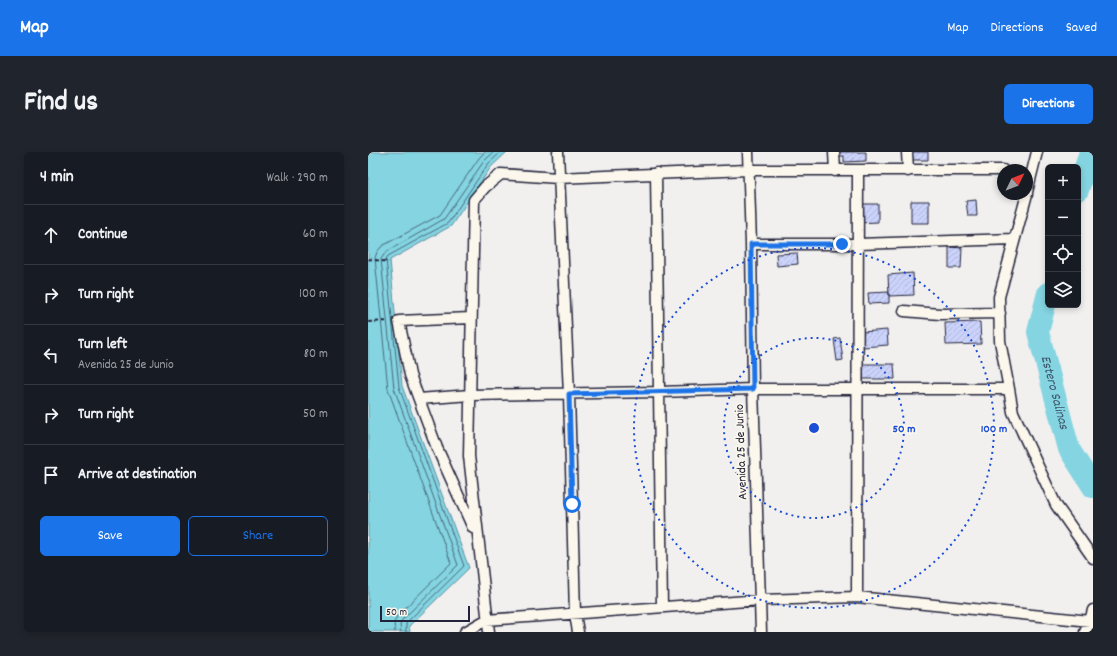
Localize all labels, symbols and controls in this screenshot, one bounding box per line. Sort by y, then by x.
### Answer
text: Map [20,15,49,42]
text: Map [947,18,969,38]
text: Directions [991,18,1044,38]
text: Saved [1066,18,1097,38]
text: Find us [24,84,98,124]
button: Directions [1004,84,1093,124]
north arrow [997,164,1033,200]
map controls [1045,164,1081,308]
button: + [1045,164,1081,200]
text: 4 min [40,166,74,190]
text: Walk · 290 m [266,169,328,188]
button: − [1045,200,1081,236]
icon: ahead [40,224,62,246]
text: Continue [78,224,127,246]
text: 60 m [303,225,328,244]
route end [833,235,851,253]
button: locate [1045,236,1081,272]
button: layers [1045,272,1081,308]
icon: right [40,284,62,306]
text: Turn right [78,284,134,306]
text: 100 m [299,285,328,304]
text: Turn left [78,334,127,356]
icon: left [40,344,62,366]
text: 80 m [304,345,328,364]
water label: Estero Salinas [1035,353,1074,433]
text: Avenida 25 de Junio [78,356,174,375]
icon: right [40,404,62,426]
text: Turn right [78,404,134,426]
street label: Avenida 25 de Junio [731,404,753,500]
text: 50 m [303,405,328,424]
centre of rings [807,421,821,435]
text: 50 m [892,421,916,438]
text: 100 m [981,421,1007,438]
icon: arrive [40,464,62,486]
text: Arrive at destination [78,464,196,486]
route start [563,495,581,513]
button: Save [40,516,180,556]
button: Share [188,516,328,556]
scale bar [380,604,470,623]
text: 50 m [386,605,407,621]

